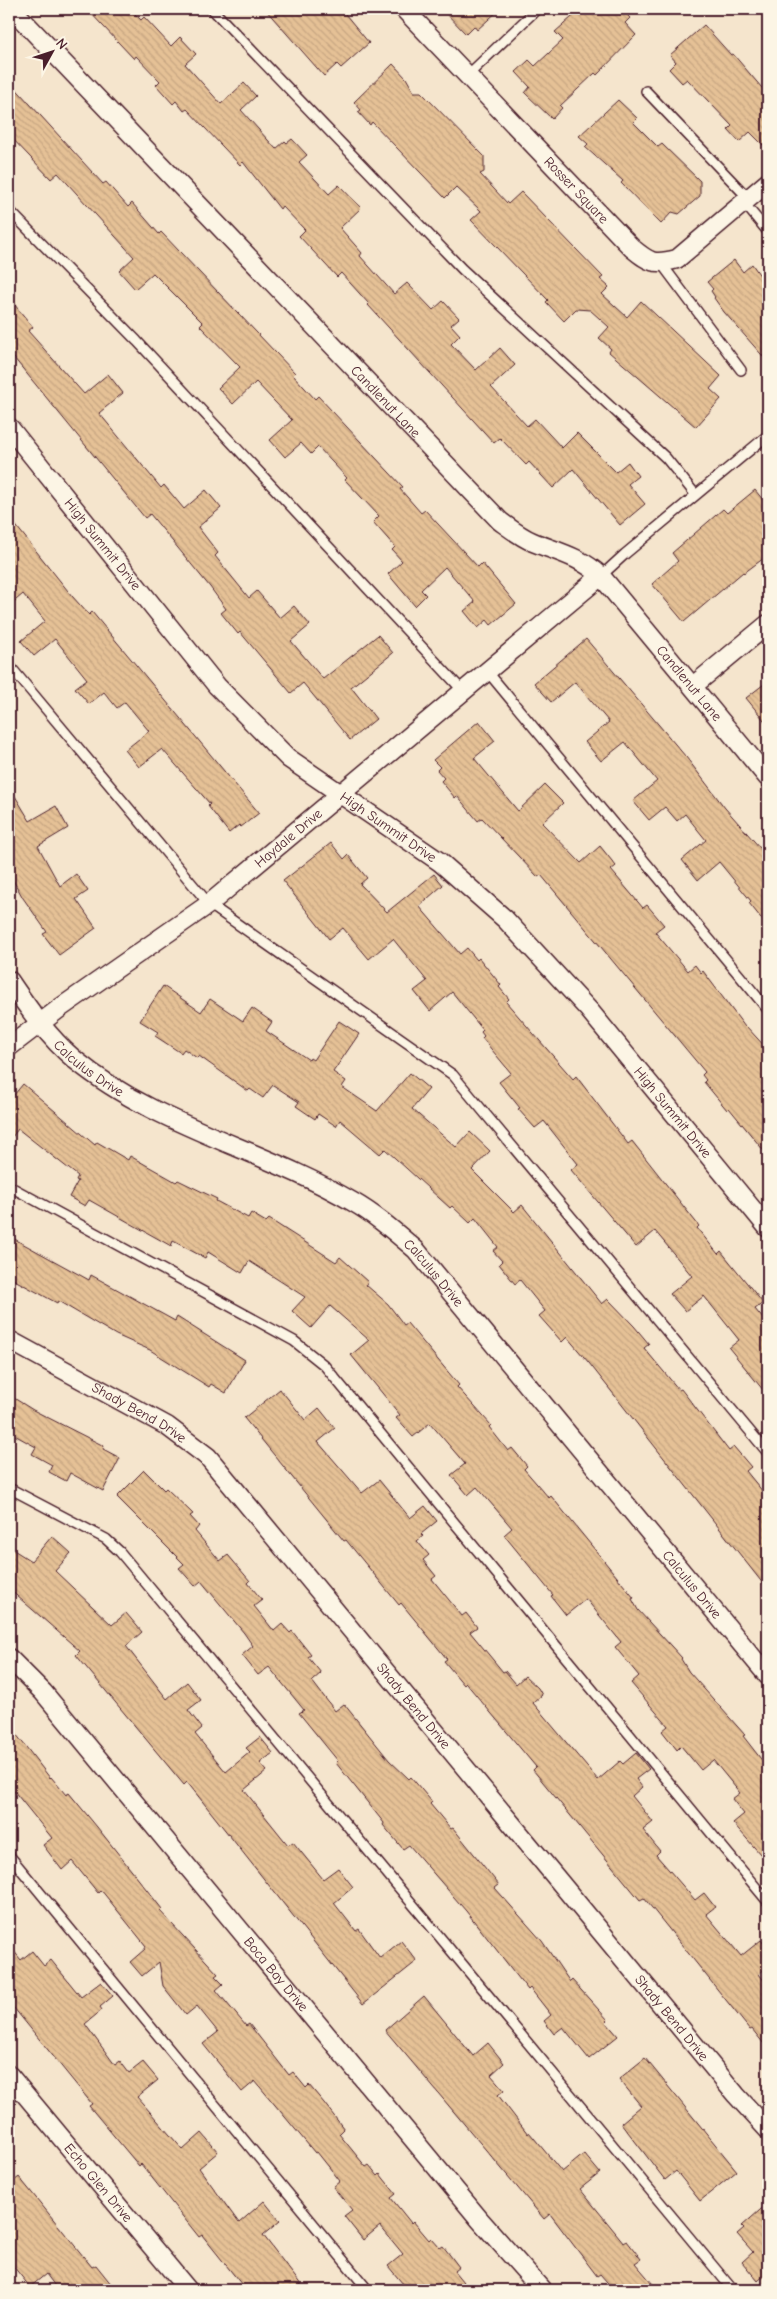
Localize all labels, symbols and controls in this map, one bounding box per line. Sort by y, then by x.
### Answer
north arrow [28,28,78,78]
text: N [52,35,71,53]
street label: Rosser Square [541,153,612,227]
street label: Candlenut Lane [348,362,424,441]
street label: High Summit Drive [61,495,145,593]
street label: Candlenut Lane [653,642,726,724]
street label: High Summit Drive [337,788,440,866]
street label: Haydale Drive [251,805,325,871]
street label: Calculus Drive [50,1036,127,1100]
street label: High Summit Drive [630,1063,715,1161]
street label: Calculus Drive [400,1235,467,1310]
street label: Shady Bend Drive [89,1378,190,1446]
street label: Calculus Drive [659,1547,725,1622]
street label: Shady Bend Drive [373,1659,454,1752]
street label: Boca Bay Drive [240,1933,312,2015]
street label: Shady Bend Drive [631,1971,712,2064]
street label: Echo Glen Drive [61,2140,136,2226]

